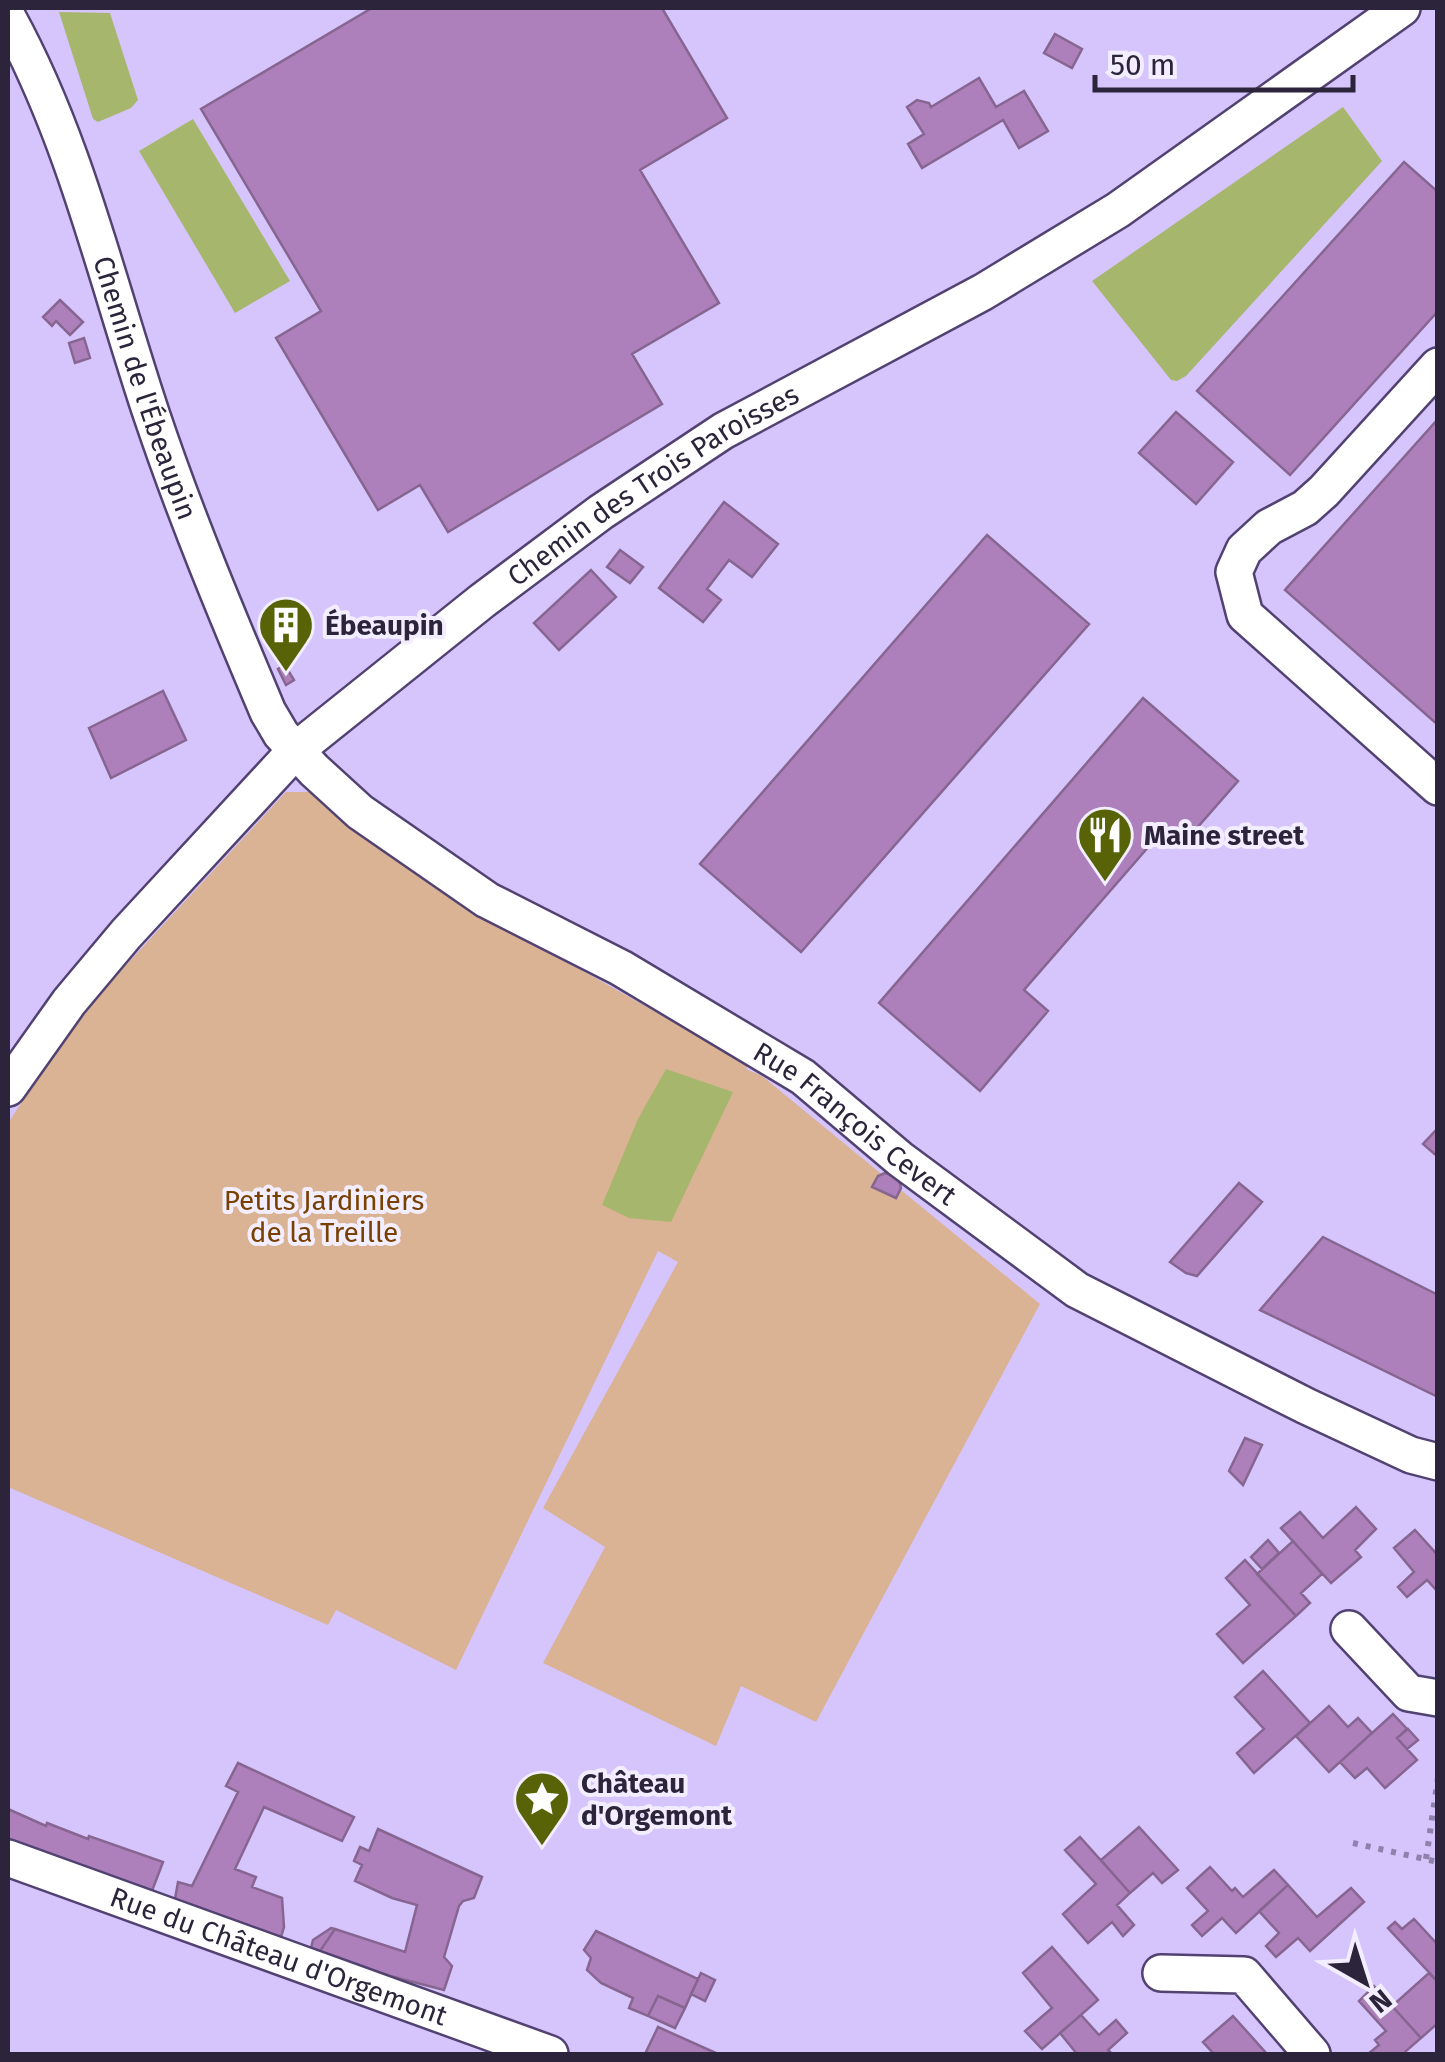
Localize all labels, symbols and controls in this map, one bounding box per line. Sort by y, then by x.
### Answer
scale bar [1095,30,1352,92]
text: 50 m [1110,47,1175,83]
street label: Chemin de l'Ébeaupin [86,252,204,524]
street label: Chemin des Trois Paroisses [501,378,804,593]
building icon: Ébeaupin [256,595,316,674]
place label: Ébeaupin [325,608,444,642]
restaurant icon: Maine street [1075,805,1135,884]
place label: Maine street [1144,819,1305,852]
street label: Rue François Cevert [747,1035,964,1213]
park label: Petits Jardiniers de la Treille [224,1184,424,1249]
place label: Château d'Orgemont [581,1767,733,1832]
place icon: Château d'Orgemont [512,1769,572,1848]
street label: Rue du Château d'Orgemont [106,1880,453,2033]
north arrow [1315,1932,1415,2032]
text: N [1363,1982,1398,2020]

